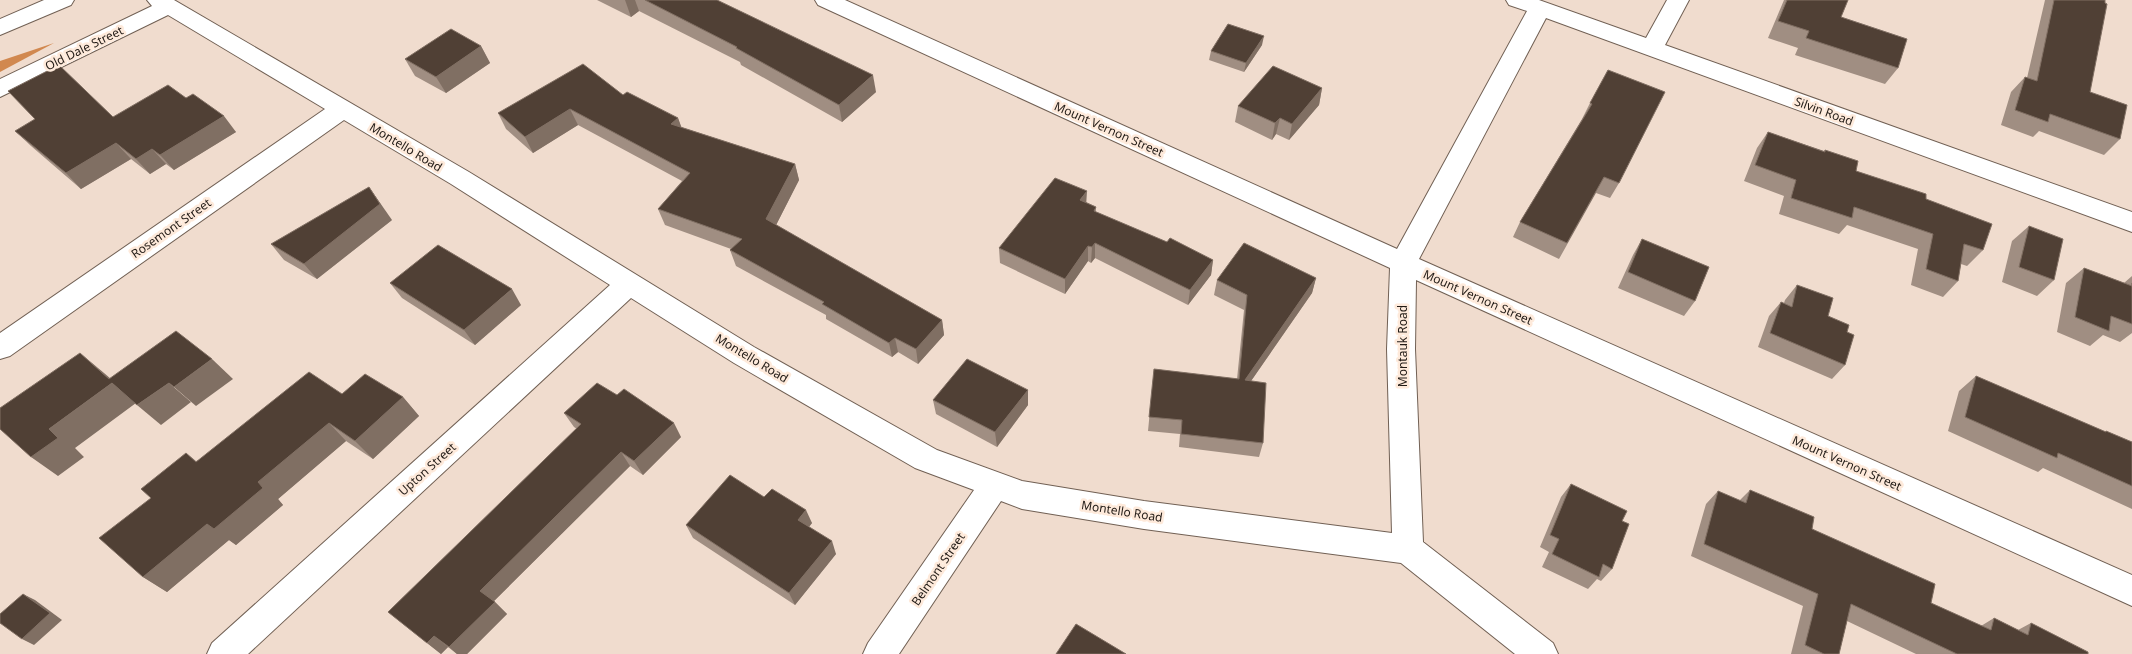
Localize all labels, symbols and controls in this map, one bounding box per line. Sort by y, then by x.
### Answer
street label: Old Dale Street [42,21,127,74]
street label: Silvin Road [1792,93,1856,129]
street label: Mount Vernon Street [1052,97,1167,161]
street label: Montello Road [366,119,446,175]
street label: Rosemont Street [128,194,215,262]
street label: Mount Vernon Street [1421,265,1536,329]
street label: Montauk Road [1394,305,1411,387]
street label: Montello Road [712,330,792,386]
street label: Mount Vernon Street [1790,431,1905,495]
street label: Upton Street [395,438,460,499]
street label: Montello Road [1080,496,1164,526]
street label: Belmont Street [907,529,969,609]

